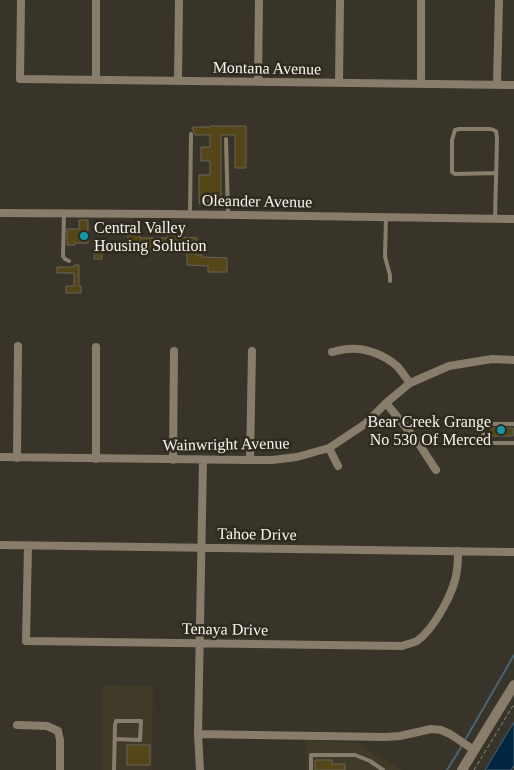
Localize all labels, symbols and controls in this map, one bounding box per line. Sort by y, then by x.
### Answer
street label: Montana Avenue [213,59,321,77]
street label: Oleander Avenue [202,192,312,210]
place label: Central Valley Housing Solution [94,219,206,255]
marker: Central Valley Housing Solution [78,230,90,242]
place label: Bear Creek Grange No 530 Of Merced [368,413,491,448]
marker: Bear Creek Grange No 530 Of Merced [495,424,507,436]
street label: Wainwright Avenue [162,434,290,455]
street label: Tahoe Drive [217,525,297,543]
street label: Tenaya Drive [182,620,268,639]

